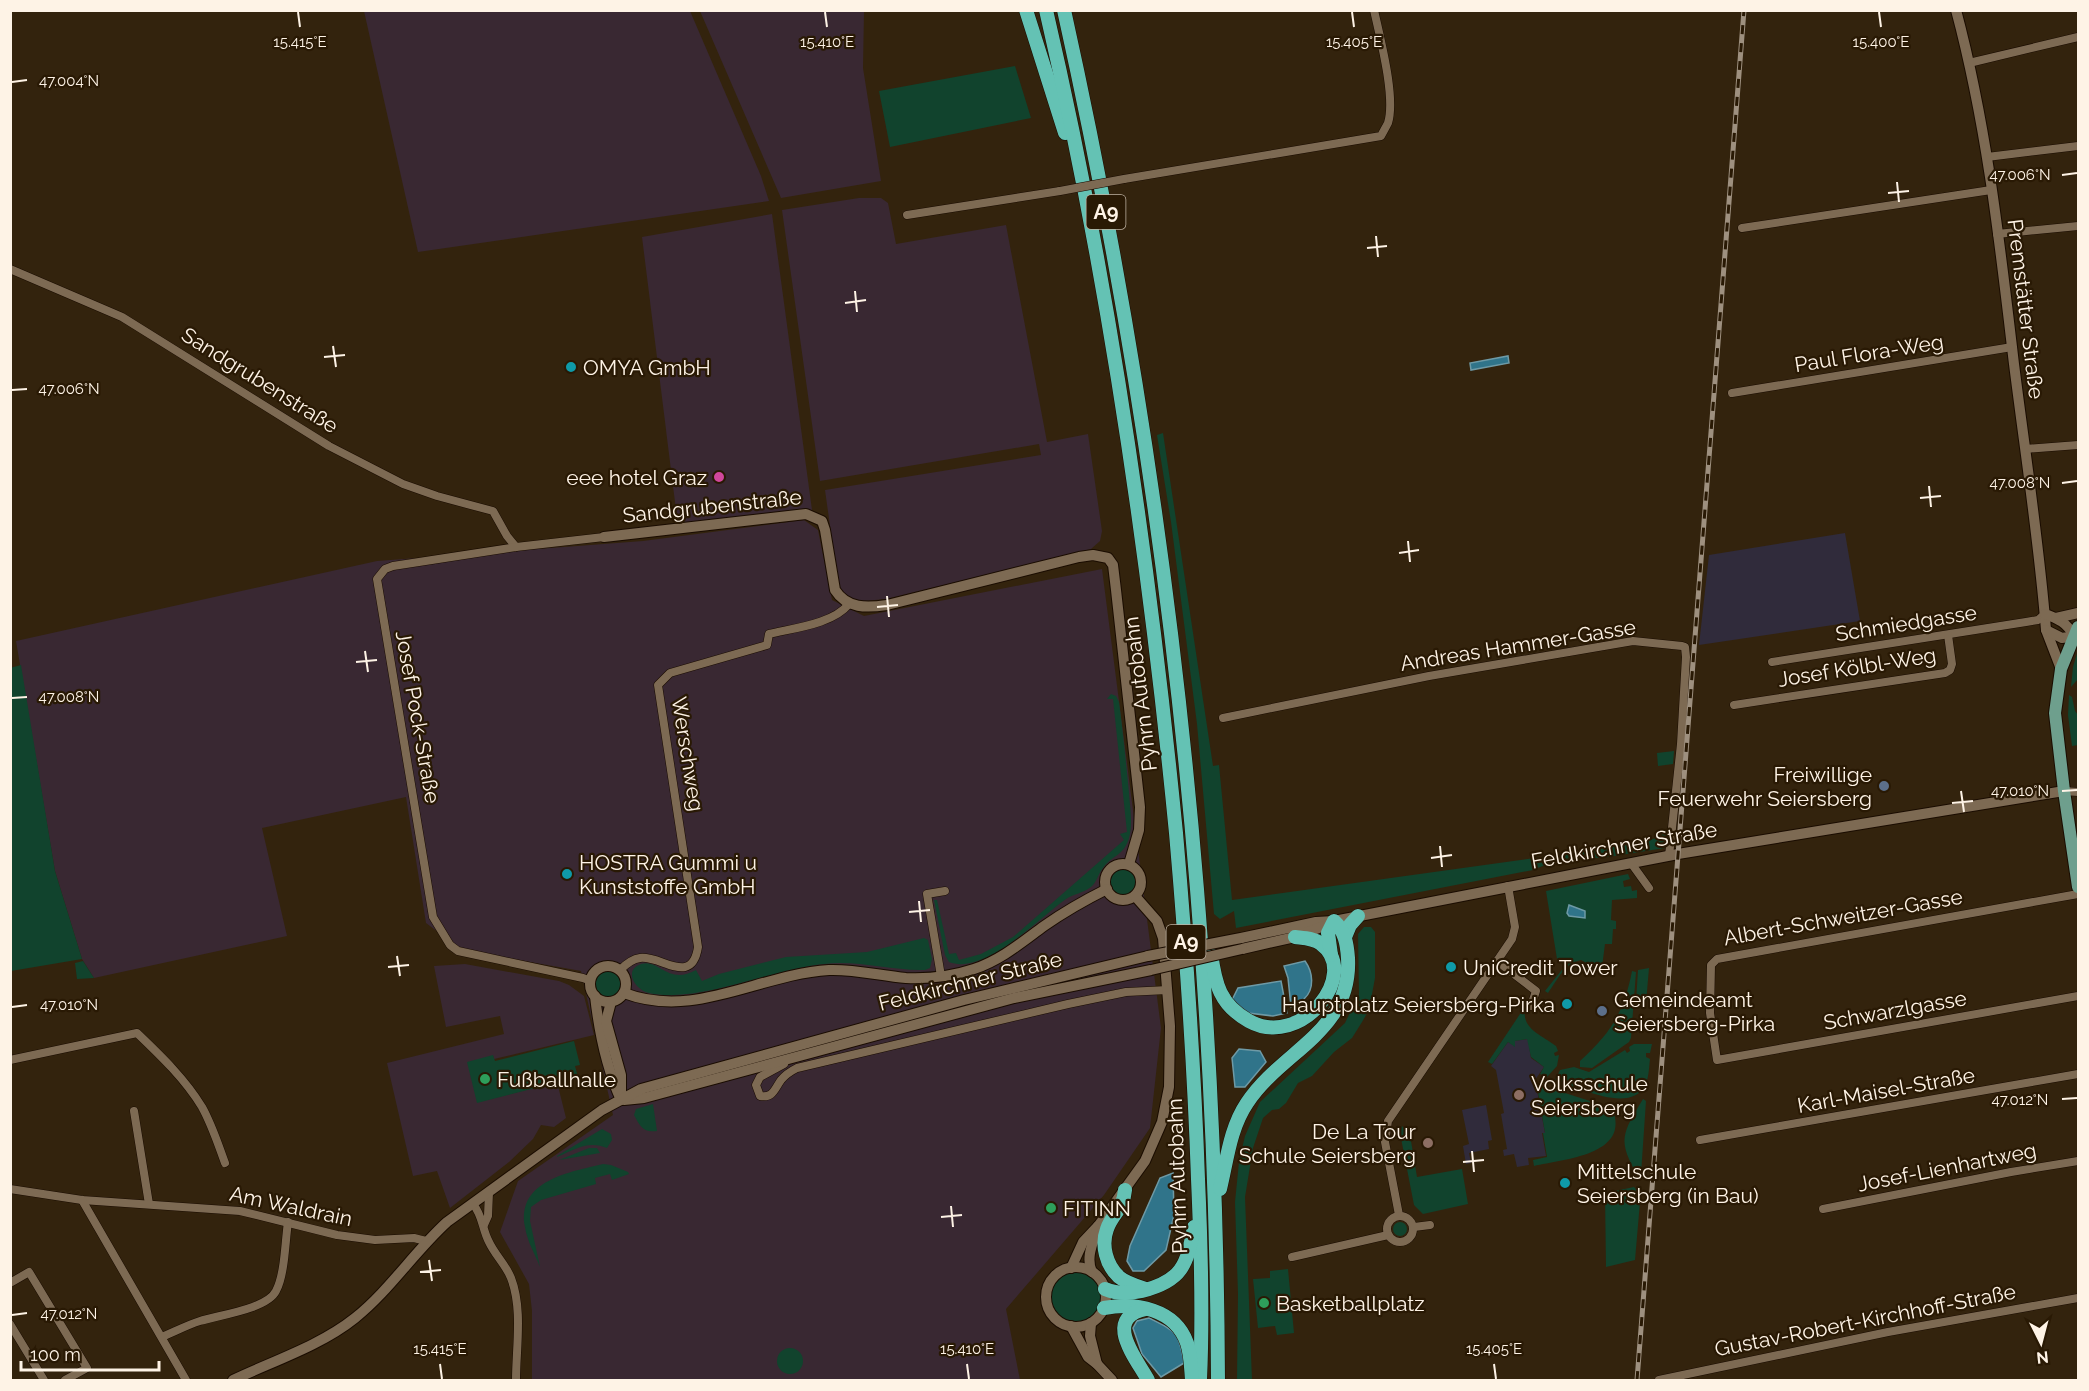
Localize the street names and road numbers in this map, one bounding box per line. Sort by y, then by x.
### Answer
road number: A9 [1086,195,1126,229]
street label: Premstätter Straße [2003,218,2049,400]
street label: Sandgrubenstraße [177,322,343,438]
street label: Paul Flora-Weg [1793,329,1945,377]
street label: Sandgrubenstraße [621,484,803,528]
street label: Schmiedgasse [1834,599,1978,647]
street label: Andreas Hammer-Gasse [1398,614,1638,676]
street label: Pyhrn Autobahn [1118,615,1162,773]
street label: Josef Pock-Straße [391,629,445,805]
street label: Josef Kölbl-Weg [1776,642,1938,692]
street label: Werschweg [667,695,709,813]
street label: Feldkirchner Straße [1529,816,1719,874]
street label: Albert-Schweitzer-Gasse [1722,884,1964,950]
road number: A9 [1166,925,1206,959]
street label: Feldkirchner Straße [876,946,1064,1016]
street label: Schwarzlgasse [1821,985,1969,1035]
street label: Karl-Maisel-Straße [1795,1062,1977,1118]
street label: Pyhrn Autobahn [1162,1098,1192,1254]
street label: Josef-Lienhartweg [1856,1137,2038,1197]
street label: Am Waldrain [227,1181,355,1231]
street label: Gustav-Robert-Kirchhoff-Straße [1712,1279,2018,1361]

